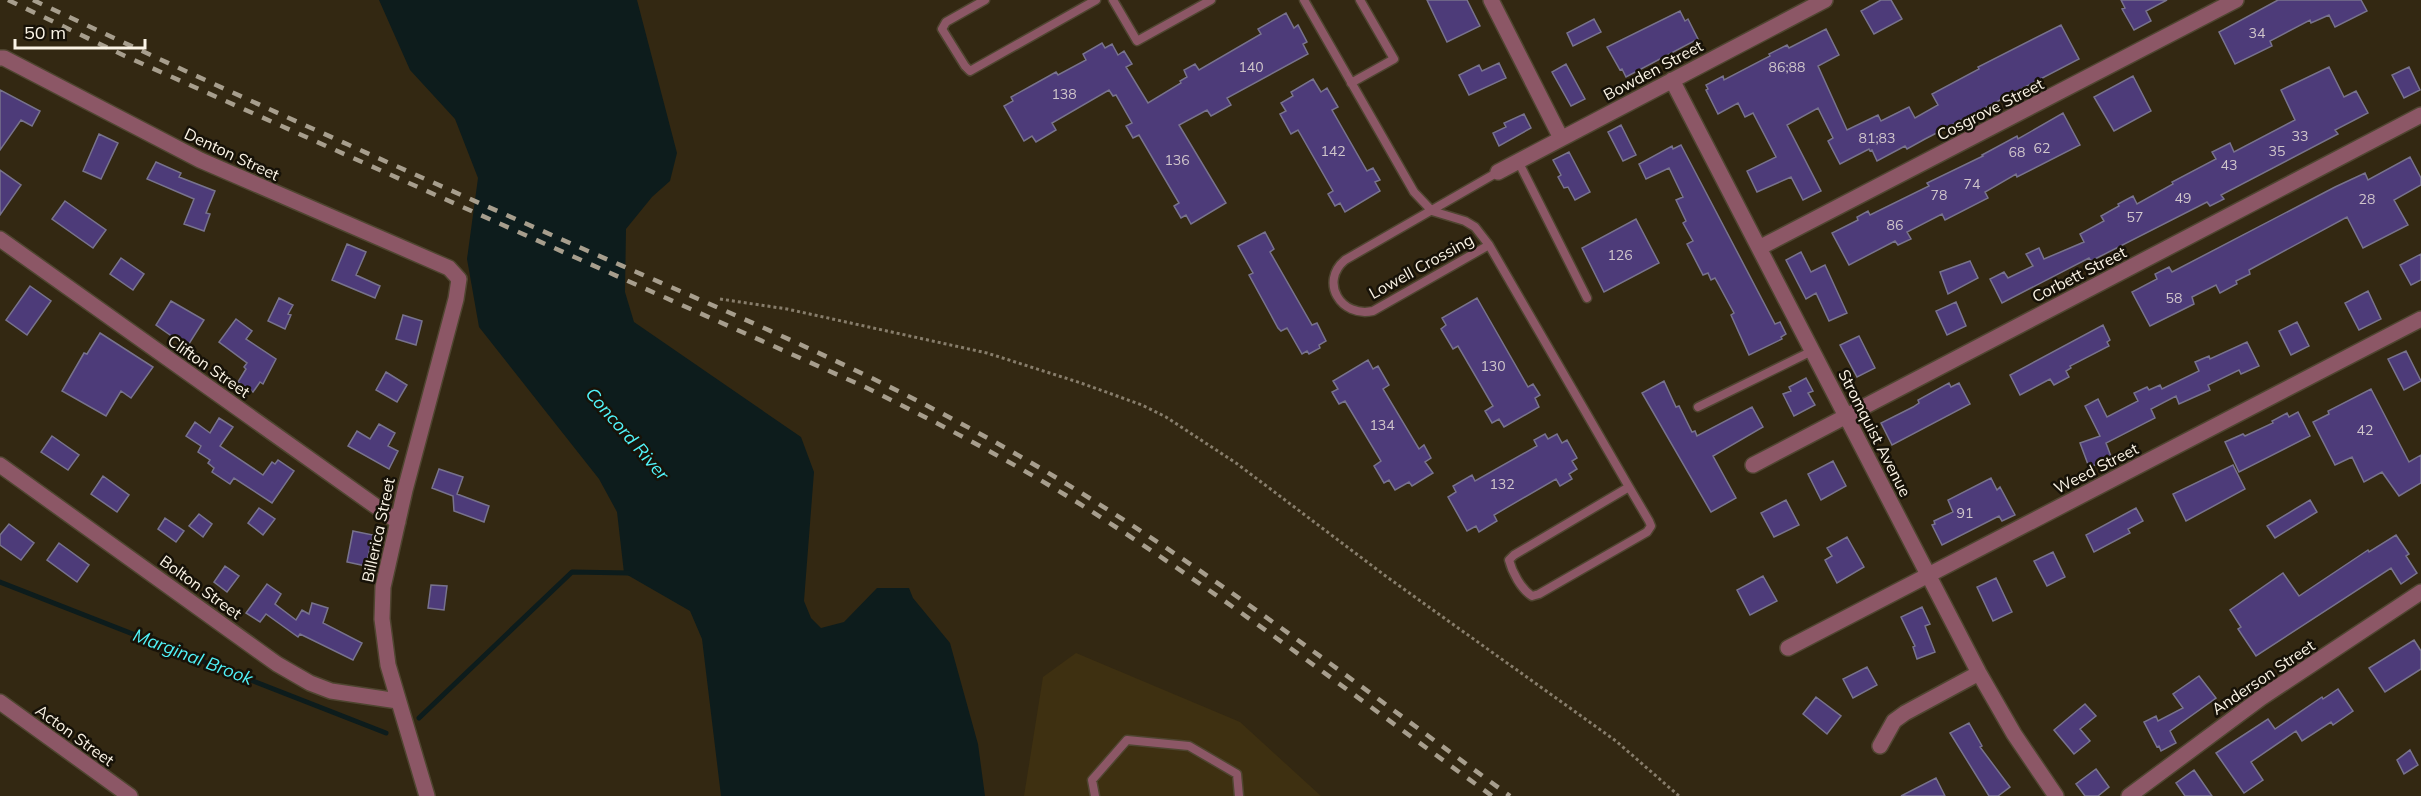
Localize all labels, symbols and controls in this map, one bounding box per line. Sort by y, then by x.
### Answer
scale bar [15,12,146,50]
text: 50 m [24,21,66,44]
house number: 34 [2249,24,2266,42]
street label: Bowden Street [1600,35,1707,105]
house number: 140 [1238,58,1264,76]
house number: 86;88 [1769,58,1805,76]
street label: Cosgrove Street [1933,73,2047,145]
house number: 138 [1051,85,1077,103]
street label: Denton Street [181,123,283,185]
house number: 33 [2292,127,2308,145]
house number: 81;83 [1859,129,1895,147]
house number: 62 [2034,139,2050,157]
house number: 142 [1320,142,1346,160]
house number: 35 [2269,142,2285,160]
house number: 68 [2009,143,2025,161]
house number: 136 [1164,151,1190,169]
house number: 43 [2221,156,2237,174]
house number: 74 [1964,175,1981,193]
house number: 78 [1931,186,1947,204]
house number: 49 [2175,189,2191,207]
house number: 28 [2359,190,2375,208]
house number: 57 [2127,208,2143,226]
house number: 86 [1887,216,1903,234]
street label: Lowell Crossing [1365,229,1477,303]
street label: Corbett Street [2029,242,2130,306]
house number: 126 [1607,246,1633,264]
house number: 58 [2166,289,2182,307]
street label: Clifton Street [164,330,254,402]
house number: 130 [1480,357,1506,375]
street label: Stromquist Avenue [1834,366,1916,500]
water label: Concord River [581,382,675,486]
house number: 134 [1369,416,1395,434]
house number: 42 [2357,421,2373,439]
street label: Weed Street [2050,438,2142,498]
street label: Billerica Street [357,475,399,584]
house number: 132 [1489,475,1515,493]
house number: 91 [1957,504,1973,522]
street label: Bolton Street [156,551,246,624]
water label: Marginal Brook [130,623,257,690]
street label: Anderson Street [2208,635,2319,719]
street label: Acton Street [32,700,118,770]

